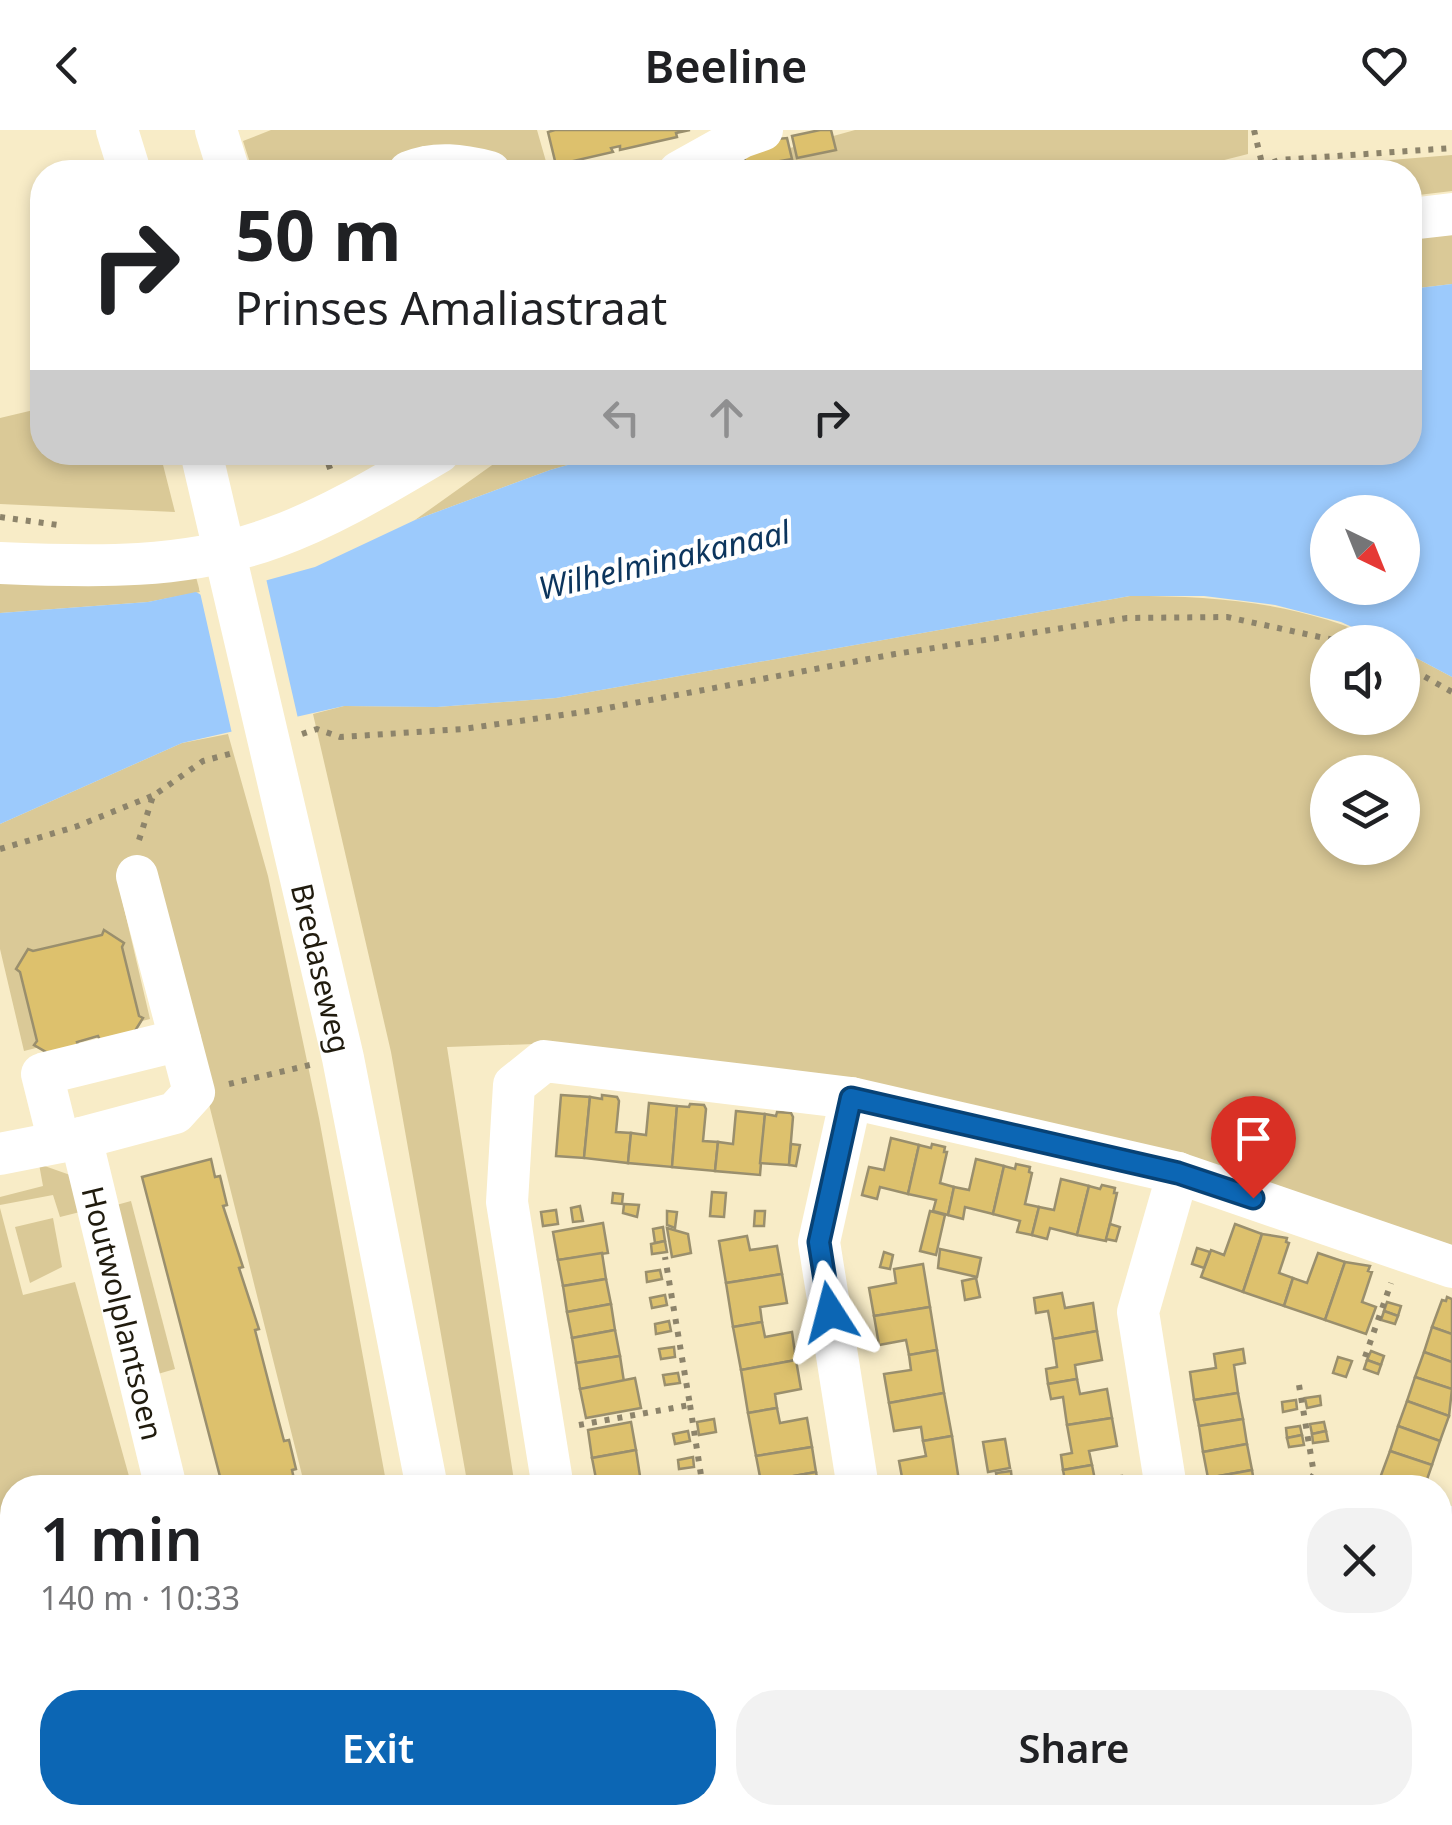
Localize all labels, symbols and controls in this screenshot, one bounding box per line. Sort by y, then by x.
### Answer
text: Beeline [645,35,807,96]
icon: back [40,38,95,93]
icon: heart [1357,38,1412,93]
text: 50 m [235,186,402,282]
icon: right [70,200,200,330]
text: Prinses Amaliastraat [235,277,667,338]
icon: left [594,390,649,445]
icon: ahead [699,390,754,445]
icon: right [804,390,859,445]
north arrow [1310,495,1420,605]
map controls [1310,495,1420,865]
water label: Wilhelminakanaal [534,509,795,609]
button: sound [1310,625,1420,735]
button: layers [1310,755,1420,865]
street label: Bredaseweg [282,879,362,1057]
pin [1211,1096,1296,1199]
icon: arrive [1226,1111,1281,1166]
street label: Houtwolplantsoen [73,1182,174,1444]
position arrow [778,1260,882,1364]
text: 1 min [40,1497,203,1579]
button: close [1307,1508,1412,1613]
text: 140 m · 10:33 [40,1576,240,1619]
button: Exit [40,1690,716,1805]
button: Share [736,1690,1412,1805]

